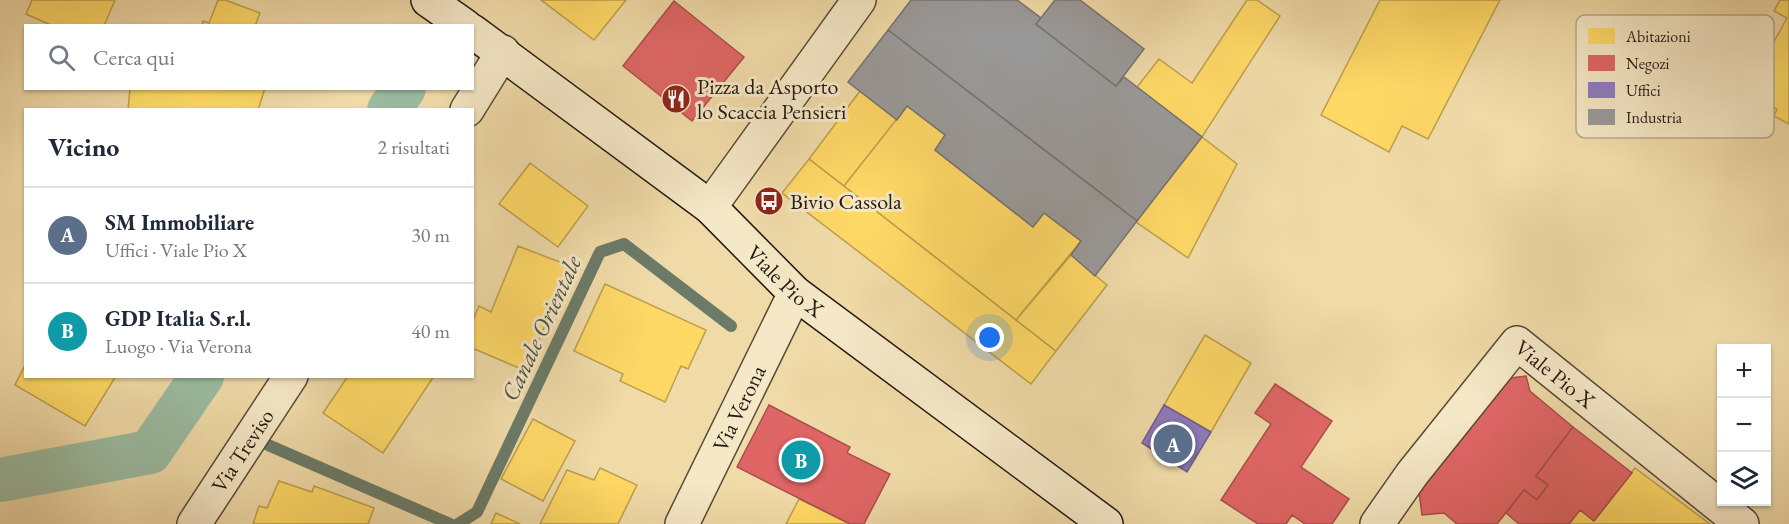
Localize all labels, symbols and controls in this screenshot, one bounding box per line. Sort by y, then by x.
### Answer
legend [1576,15,1774,138]
search box [24,24,474,90]
text: Abitazioni [1625,26,1691,47]
icon: search [45,41,78,74]
text: Cerca qui [93,43,175,72]
text: Negozi [1626,53,1670,74]
place label: Pizza da Asporto lo Scaccia Pensieri [697,72,846,126]
text: Uffici [1626,80,1661,101]
restaurant icon: Pizza da Asporto lo Scaccia Pensieri [660,83,692,115]
text: Industria [1626,107,1683,128]
text: Vicino [48,130,119,164]
text: 2 risultati [378,134,450,160]
bus stop icon: Bivio Cassola [753,185,785,217]
place label: Bivio Cassola [790,187,902,216]
text: SM Immobiliare [105,208,254,237]
text: A [60,222,75,248]
text: 30 m [411,222,450,248]
text: Uffici · Viale Pio X [105,237,247,263]
street label: Viale Pio X [741,238,830,324]
water label: Canale Orientale [494,250,589,406]
text: GDP Italia S.r.l. [105,304,251,333]
text: B [61,318,74,344]
text: 40 m [411,318,450,344]
your location [975,323,1004,352]
text: Luogo · Via Verona [105,333,252,359]
street label: Viale Pio X [1509,333,1602,415]
map controls [1717,344,1771,506]
button: + [1717,344,1771,398]
street label: Via Verona [705,360,772,456]
button: − [1717,398,1771,452]
street label: Via Treviso [204,403,280,498]
pin: A [1154,422,1192,466]
pin: B [782,438,820,482]
button: layers [1717,452,1771,506]

